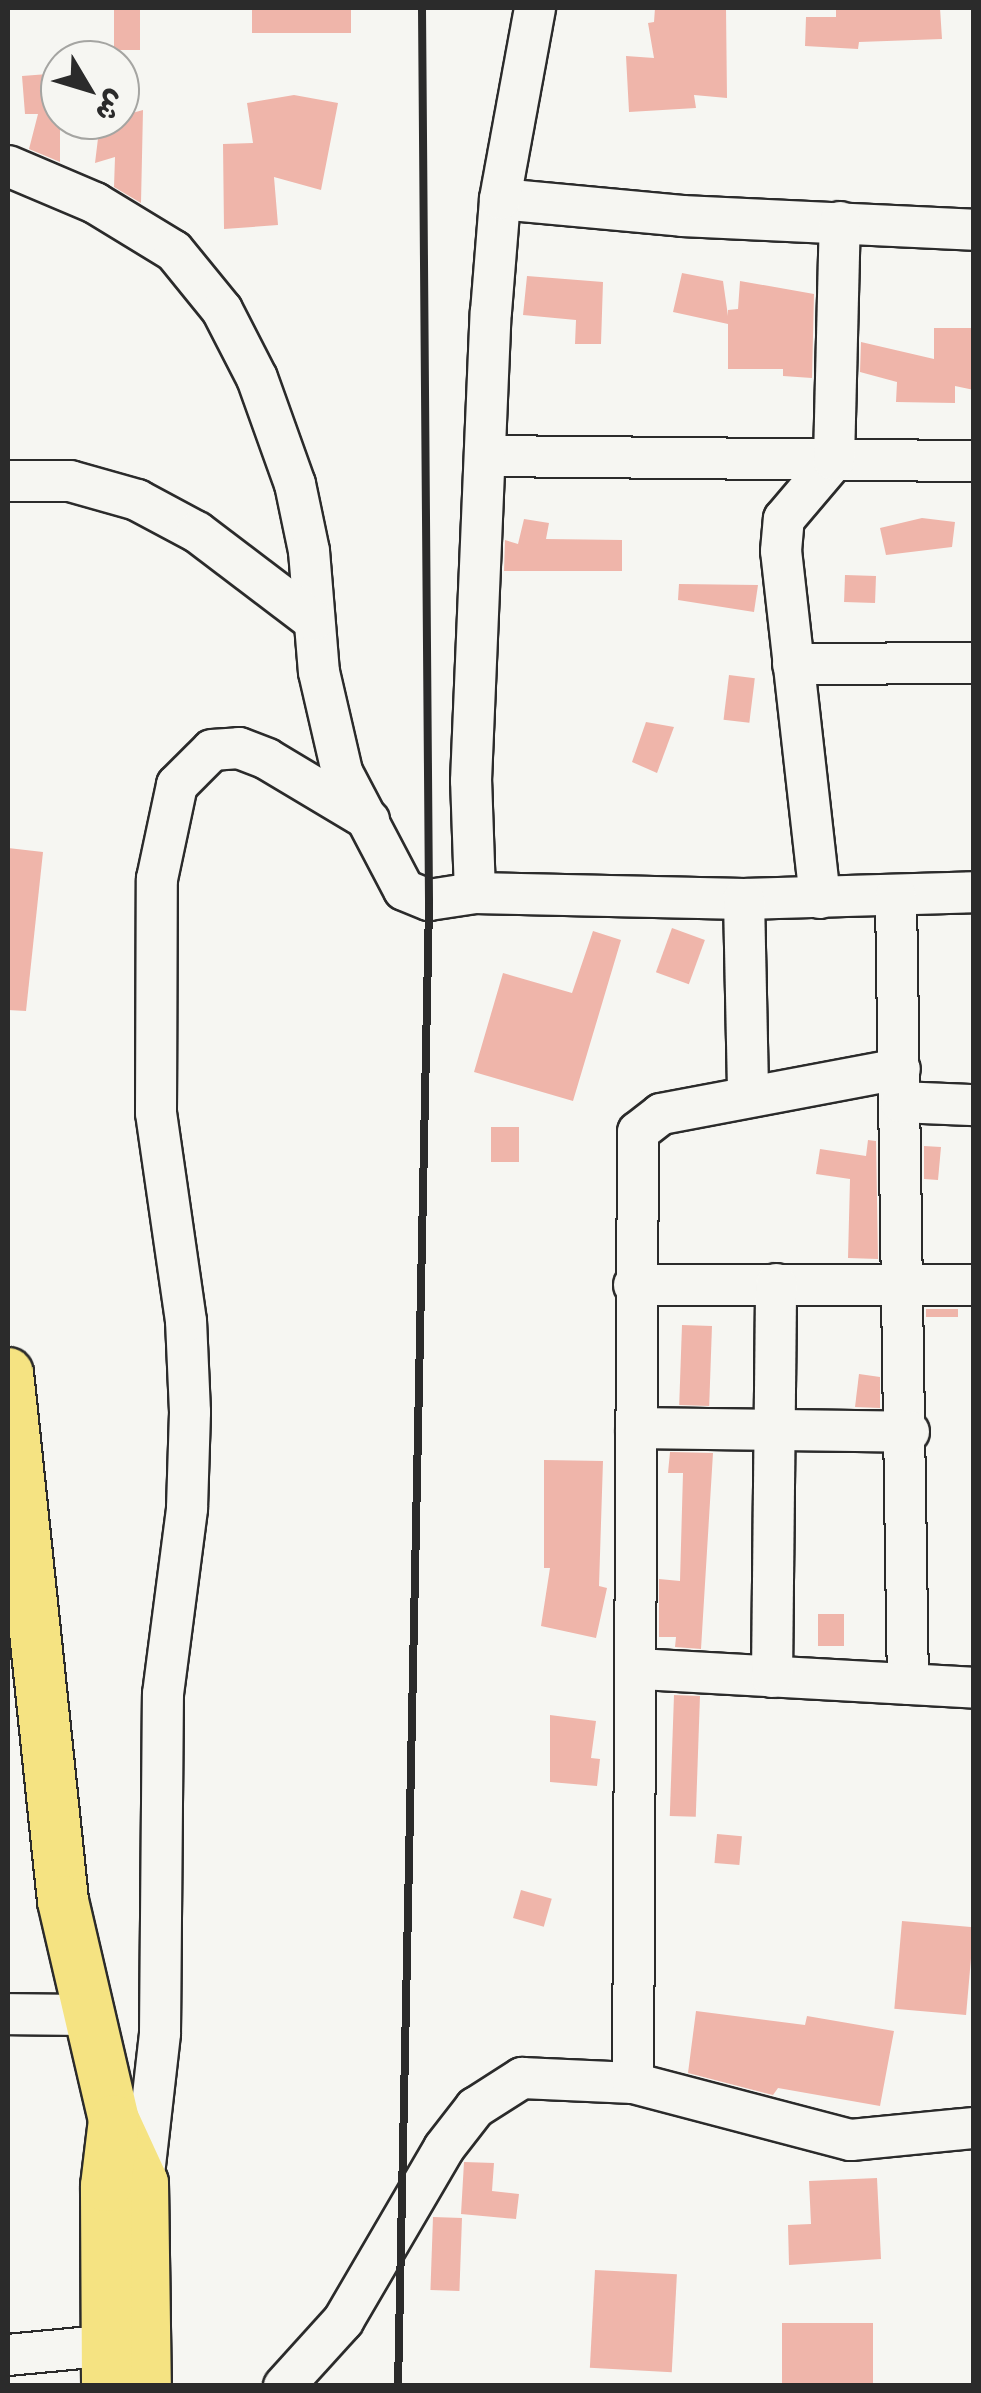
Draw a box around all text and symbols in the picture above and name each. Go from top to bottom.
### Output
north arrow [40,40,140,140]
text: ش [88,84,136,130]

